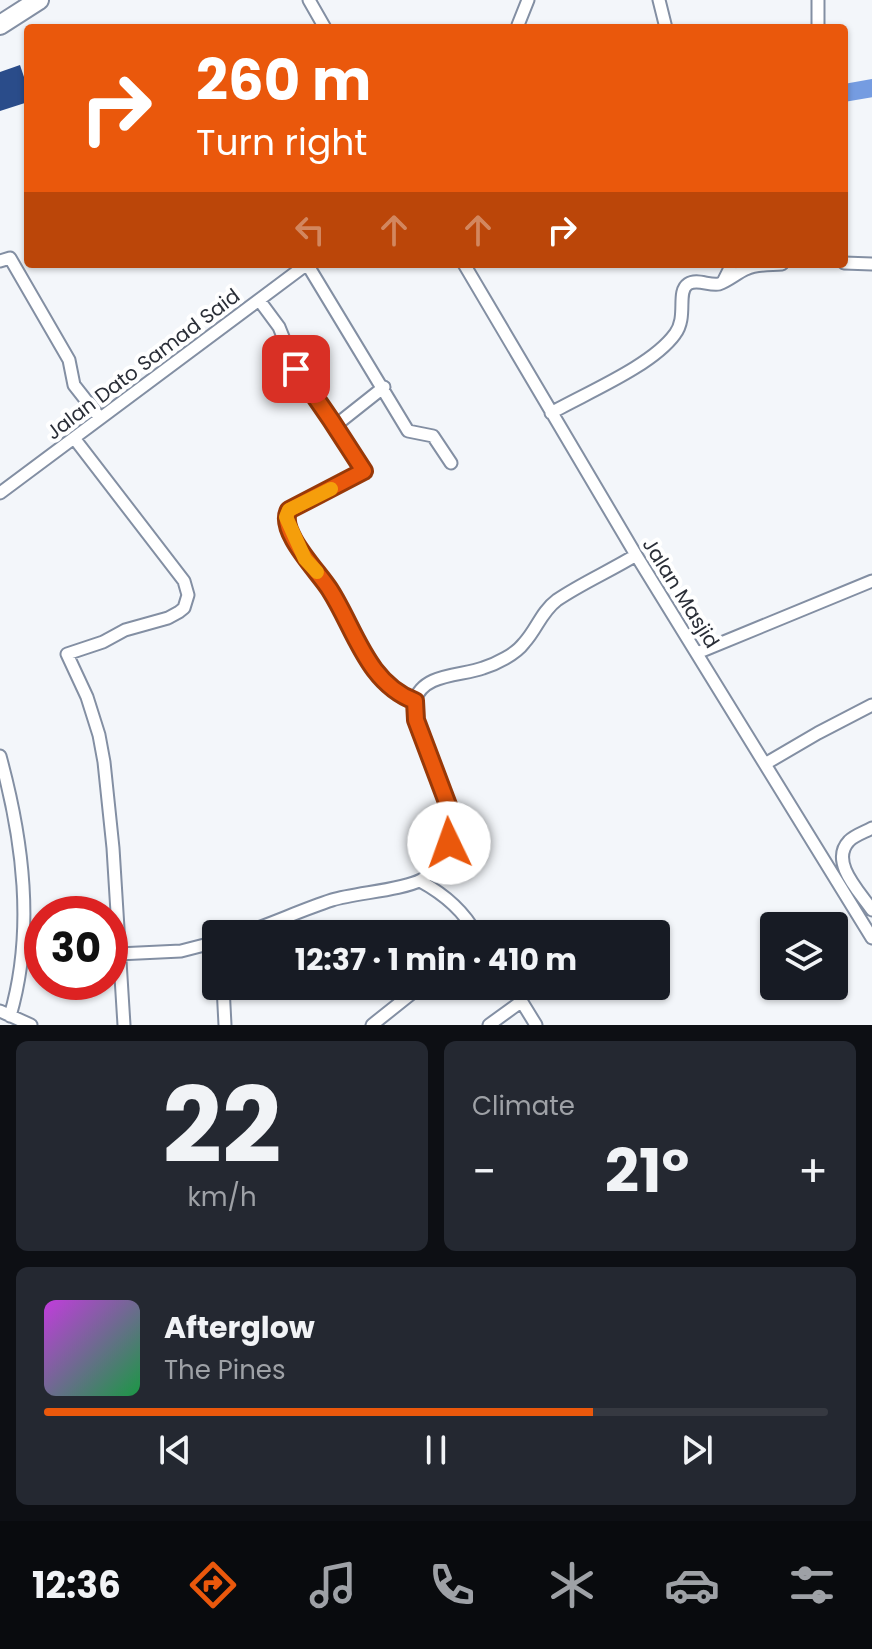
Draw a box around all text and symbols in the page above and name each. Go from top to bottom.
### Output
text: 260 m [196,41,371,120]
icon: right [64,56,168,160]
text: Turn right [196,117,367,168]
icon: left [288,208,332,252]
icon: ahead [372,208,416,252]
icon: ahead [456,208,500,252]
icon: right [540,208,584,252]
street label: Jalan Dato Samad Said [40,282,246,446]
pin [262,335,330,403]
icon: arrive [274,347,318,391]
street label: Jalan Masjid [636,532,726,654]
position arrow [407,801,491,885]
speed limit sign: 30 [24,896,128,1000]
map controls [760,912,848,1000]
button: layers [760,912,848,1000]
text: 12:37 · 1 min · 410 m [295,938,577,981]
text: 22 [163,1053,281,1198]
text: Climate [472,1088,575,1124]
text: 21° [605,1129,689,1213]
text: − [472,1141,496,1202]
text: + [798,1141,828,1202]
text: km/h [187,1179,257,1215]
text: Afterglow [164,1306,315,1349]
text: The Pines [164,1352,286,1388]
icon: previous [153,1428,197,1472]
icon: pause [414,1428,458,1472]
icon: next [675,1428,719,1472]
icon: directions [185,1557,241,1613]
icon: music [305,1557,361,1613]
icon: phone [424,1557,480,1613]
icon: climate [544,1557,600,1613]
icon: car [664,1557,720,1613]
icon: filters [784,1557,840,1613]
text: 12:36 [32,1560,121,1611]

